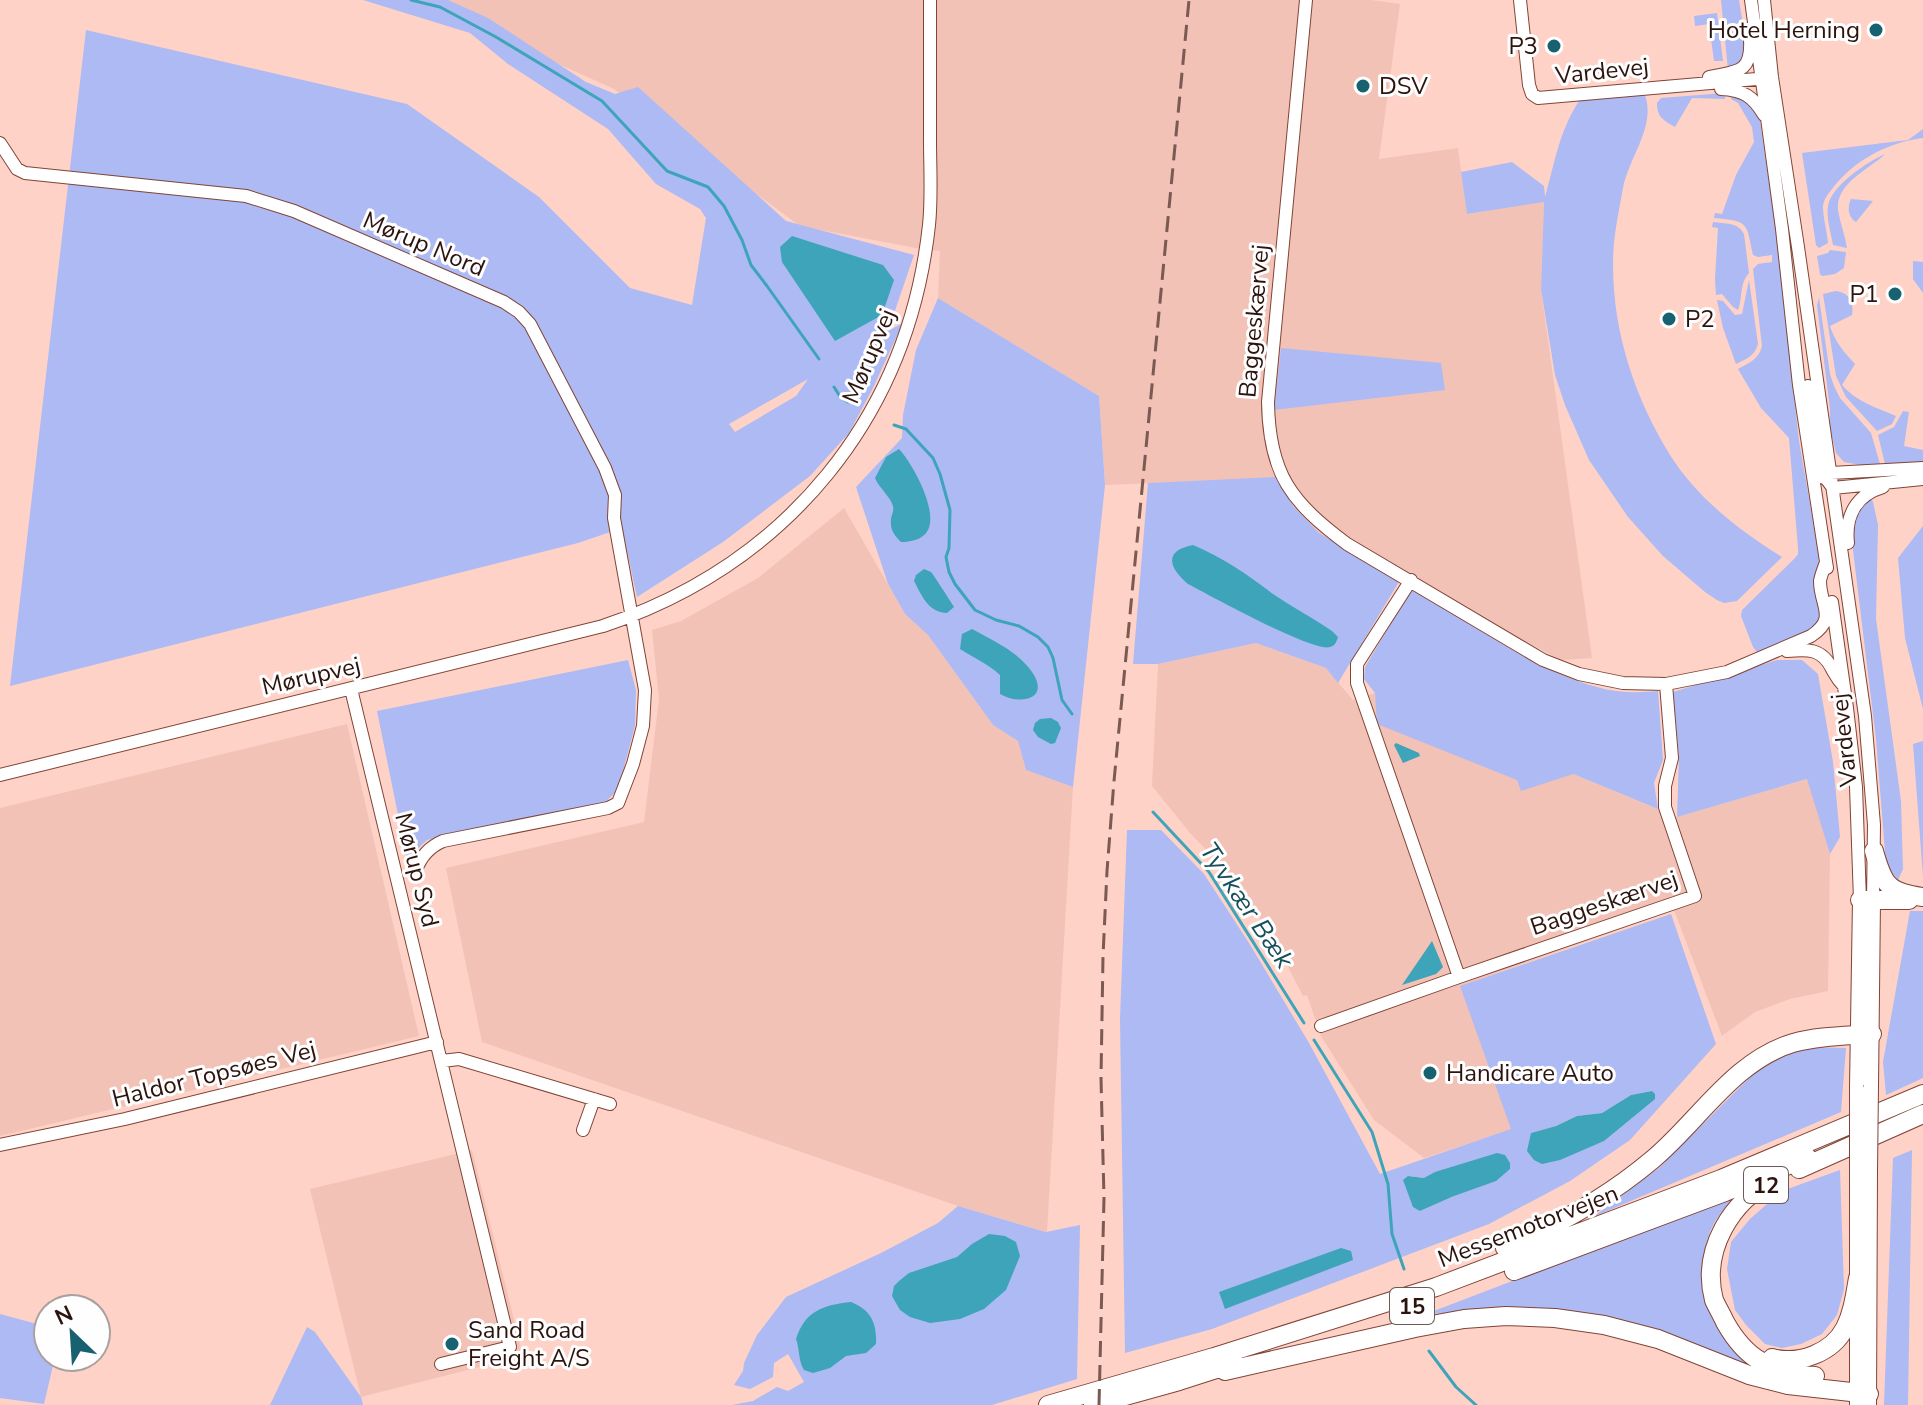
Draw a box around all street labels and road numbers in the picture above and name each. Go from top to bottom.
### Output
street label: Vardevej [1553,50,1650,92]
street label: Mørup Nord [358,204,490,284]
street label: Baggeskærvej [1231,243,1277,399]
street label: Mørupvej [835,304,903,408]
street label: Mørupvej [259,649,363,703]
street label: Vardevej [1823,692,1865,789]
street label: Mørup Syd [387,809,447,931]
street label: Baggeskærvej [1526,863,1682,943]
street label: Haldor Topsøes Vej [109,1033,319,1115]
road number: 12 [1744,1167,1788,1203]
street label: Messemotorvejen [1433,1177,1623,1275]
road number: 15 [1390,1288,1434,1324]

